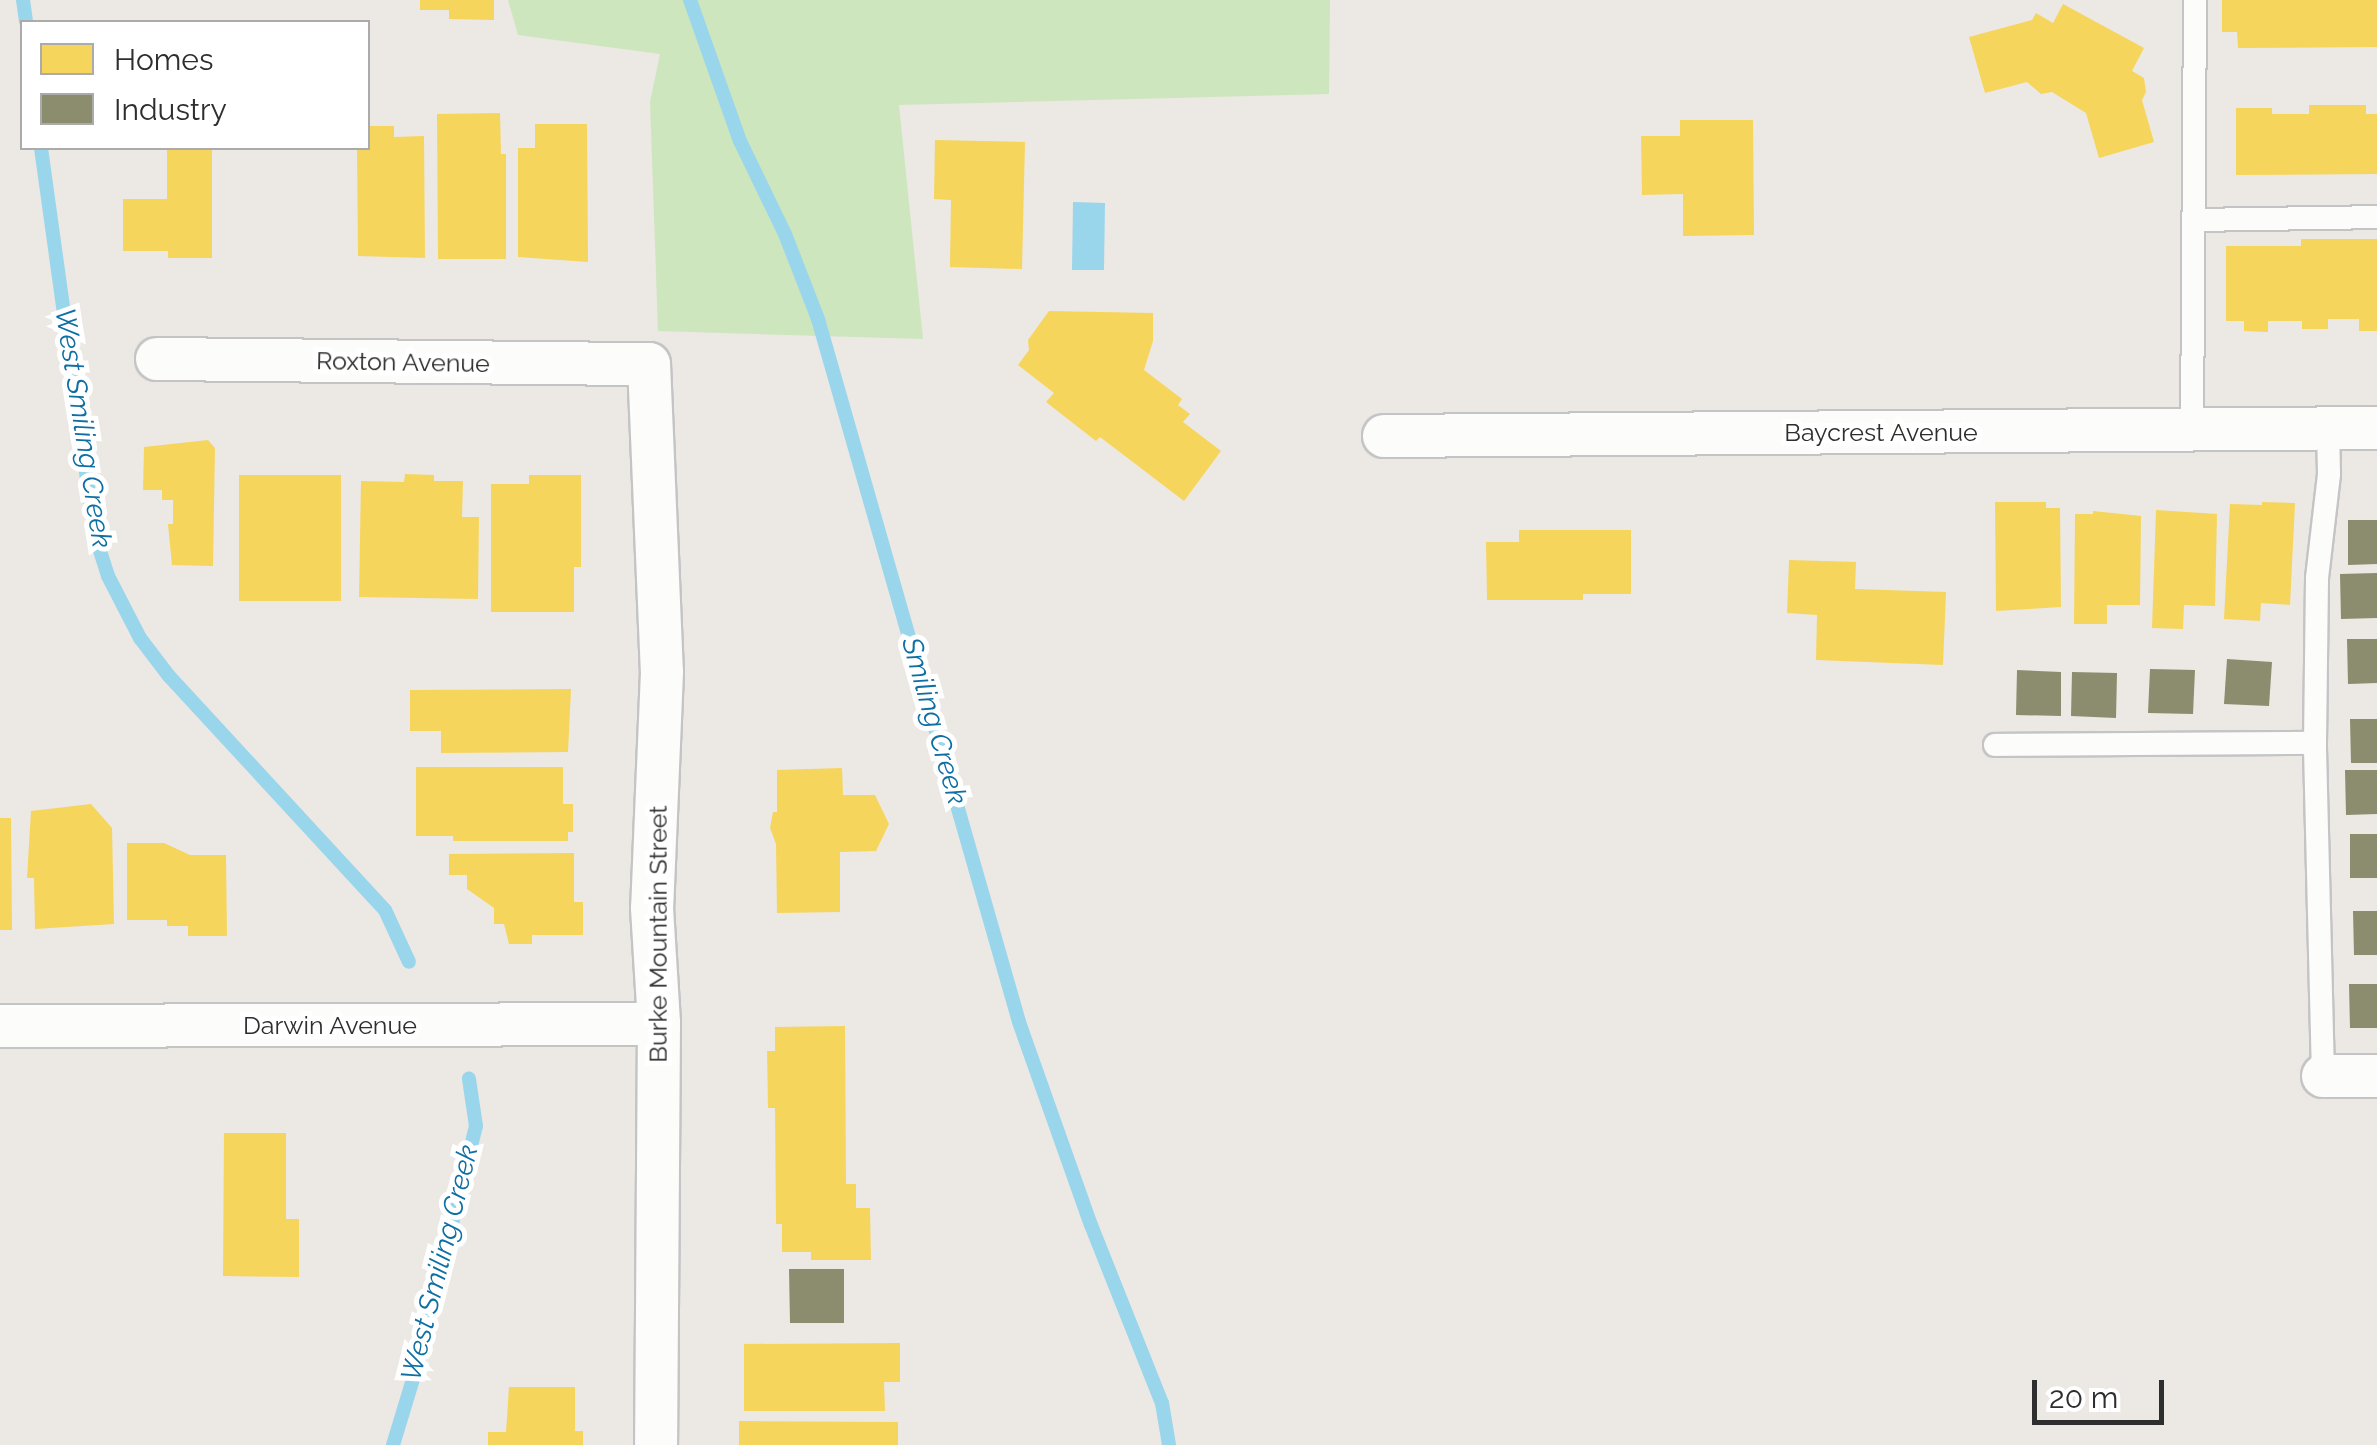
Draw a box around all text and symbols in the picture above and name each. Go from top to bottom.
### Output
legend [20,20,370,150]
text: Homes [114,42,213,77]
text: Industry [114,92,227,127]
water label: West Smiling Creek [47,306,119,550]
street label: Roxton Avenue [315,345,491,379]
street label: Baycrest Avenue [1784,417,1978,447]
water label: Smiling Creek [894,634,974,808]
street label: Burke Mountain Street [643,805,673,1063]
street label: Darwin Avenue [243,1010,417,1040]
water label: West Smiling Creek [394,1141,486,1385]
scale bar [2037,1360,2170,1422]
text: 20 m [2049,1380,2118,1415]

